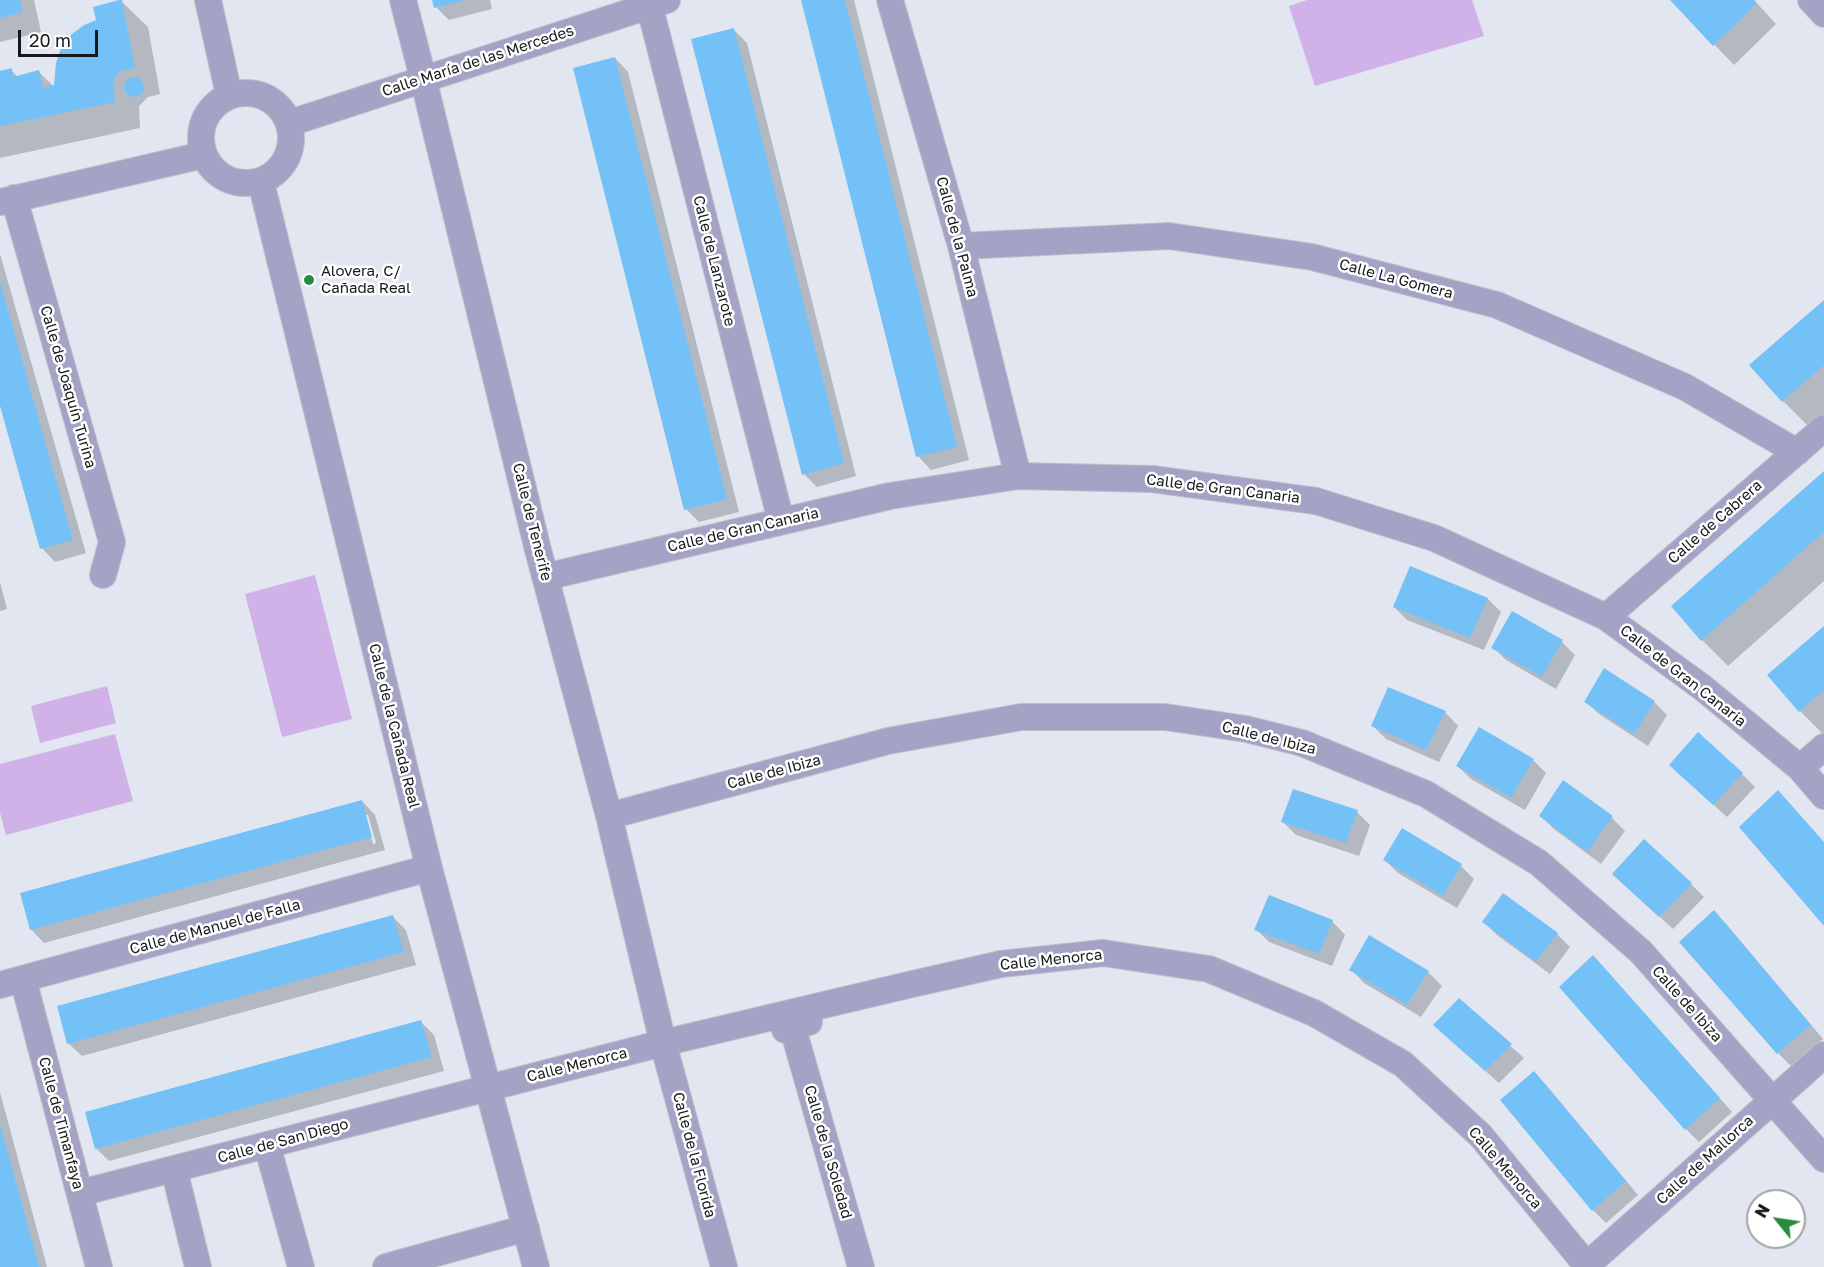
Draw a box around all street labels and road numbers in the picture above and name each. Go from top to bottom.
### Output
street label: Calle María de las Mercedes [380,21,576,101]
street label: Calle de la Palma [932,175,982,299]
street label: Calle de Lanzarote [689,194,739,328]
street label: Calle La Gomera [1337,255,1455,303]
street label: Calle de Joaquín Turina [36,304,100,470]
street label: Calle de Tenerife [509,461,555,583]
street label: Calle de Gran Canaria [1145,471,1301,507]
street label: Calle de Cabrera [1664,476,1766,568]
street label: Calle de Gran Canaria [666,504,820,556]
street label: Calle de Gran Canaria [1617,621,1749,731]
street label: Calle de la Cañada Real [365,642,423,810]
street label: Calle de Ibiza [1220,718,1318,758]
street label: Calle de Ibiza [725,751,823,793]
street label: Calle de Manuel de Falla [128,896,302,958]
street label: Calle Menorca [999,946,1103,974]
street label: Calle de Ibiza [1648,962,1726,1046]
street label: Calle Menorca [525,1044,629,1086]
street label: Calle de Timanfaya [35,1055,87,1191]
street label: Calle de la Soledad [800,1083,856,1221]
street label: Calle de la Florida [669,1090,719,1220]
street label: Calle de Mallorca [1653,1112,1757,1208]
street label: Calle de San Diego [216,1115,350,1167]
street label: Calle Menorca [1465,1123,1545,1213]

